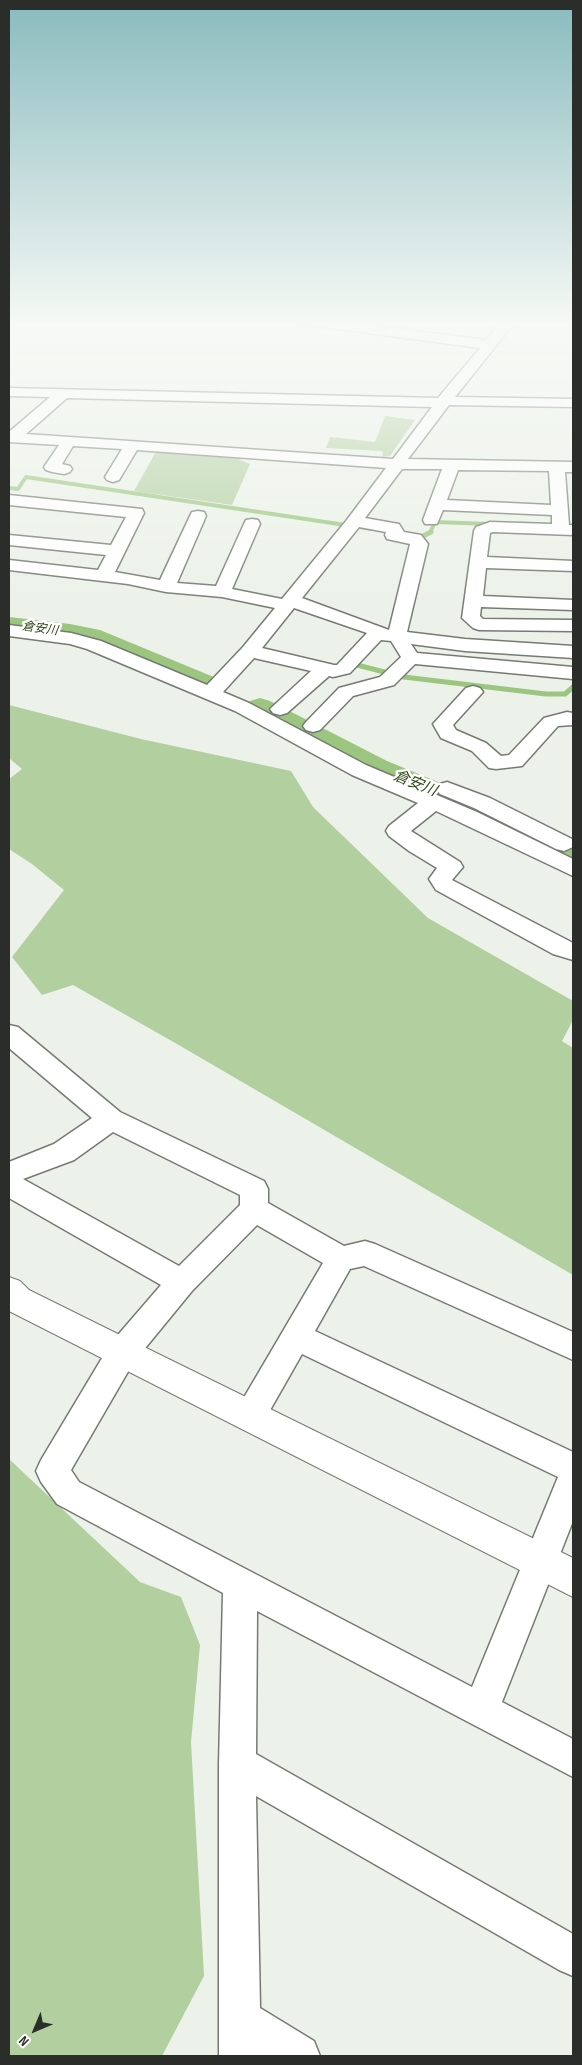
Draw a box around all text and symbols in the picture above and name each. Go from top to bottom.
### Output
water label: 倉安川 [21,619,59,639]
water label: 倉安川 [391,767,439,801]
north arrow [10,2005,60,2055]
text: N [15,2032,33,2050]

